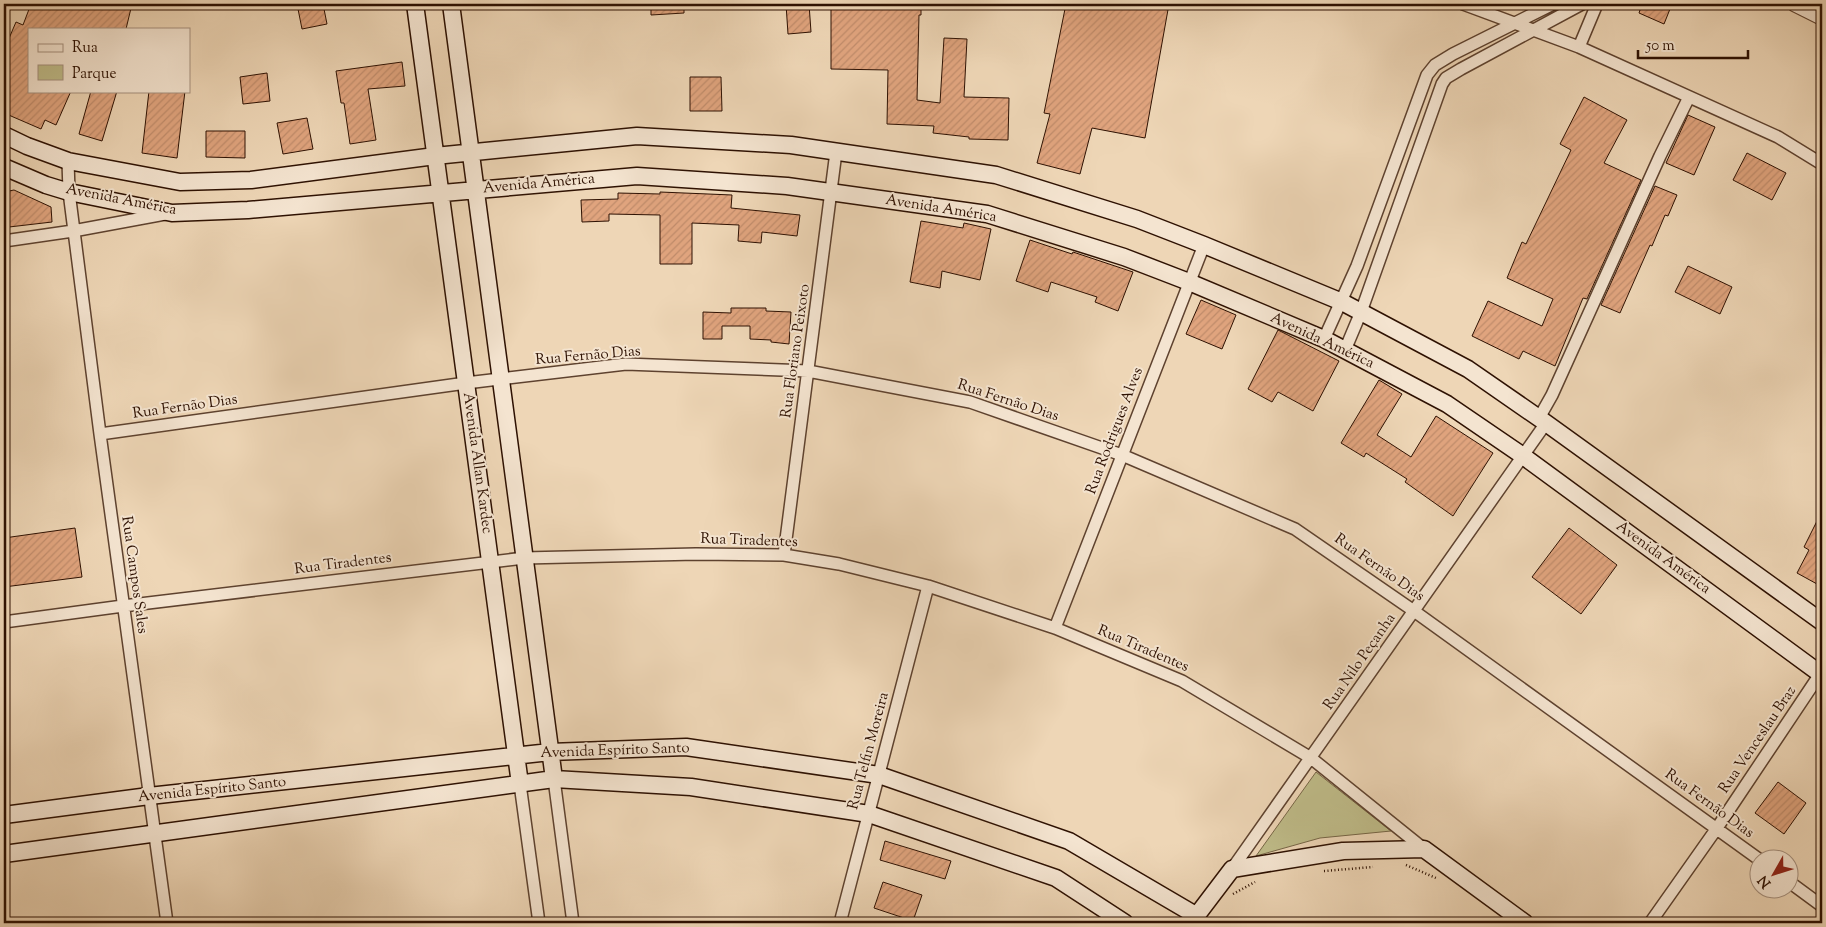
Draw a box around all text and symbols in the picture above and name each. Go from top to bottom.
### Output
legend [28,28,190,92]
scale bar [1638,28,1748,60]
text: 50 m [1645,36,1675,57]
text: Rua [72,38,98,59]
text: Parque [72,64,116,85]
street label: Avenida América [482,169,596,199]
street label: Avenida América [64,179,178,221]
street label: Avenida América [884,190,998,228]
street label: Rua Floriano Peixoto [776,283,816,419]
street label: Avenida América [1267,308,1377,374]
street label: Rua Fernão Dias [534,341,642,371]
street label: Rua Rodrigues Alves [1081,364,1149,497]
street label: Rua Fernão Dias [954,375,1062,427]
street label: Rua Fernão Dias [131,389,239,425]
street label: Avenida Allan Kardec [457,391,497,535]
street label: Rua Campos Sales [115,515,153,635]
street label: Avenida América [1611,516,1715,600]
street label: Rua Tiradentes [700,529,798,553]
street label: Rua Fernão Dias [1330,529,1428,607]
street label: Rua Tiradentes [293,548,393,580]
street label: Rua Nilo Peçanha [1319,609,1401,715]
street label: Rua Tiradentes [1094,620,1192,678]
street label: Rua Venceslau Braz [1714,682,1802,798]
street label: Rua Telfin Moreira [843,690,895,812]
street label: Avenida Espírito Santo [540,738,690,764]
street label: Rua Fernão Dias [1660,764,1758,844]
street label: Avenida Espírito Santo [137,772,287,808]
north arrow [1748,850,1798,900]
text: N [1754,870,1777,892]

